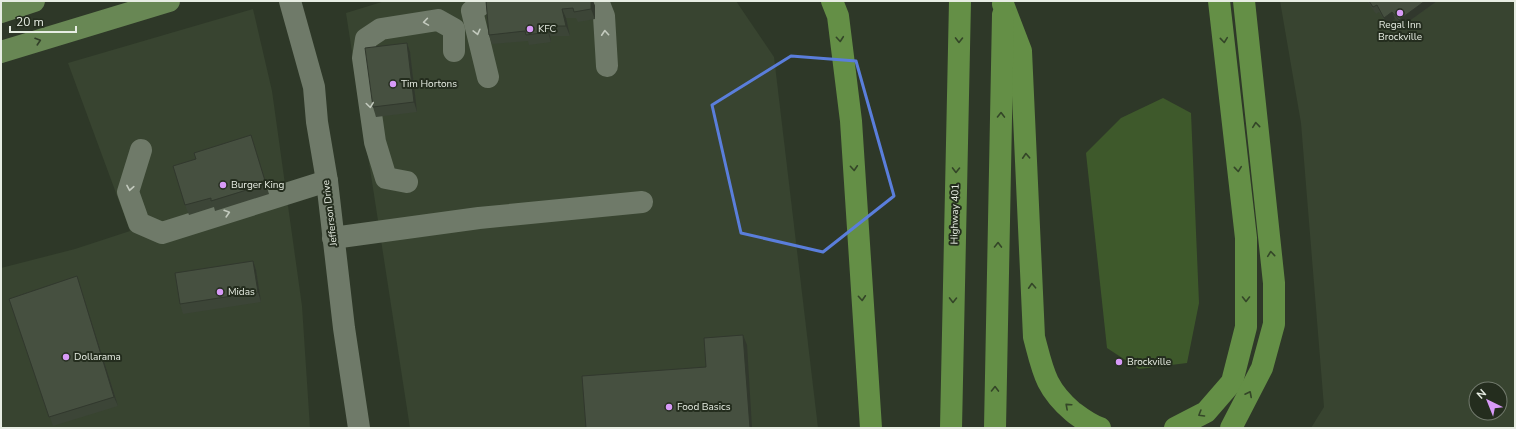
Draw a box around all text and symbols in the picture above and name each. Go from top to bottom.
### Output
scale bar [10,8,76,34]
marker: Regal Inn Brockville [1395,8,1405,18]
text: 20 m [16,14,44,30]
one-way arrow [423,17,429,26]
place label: Regal Inn Brockville [1378,18,1422,44]
place label: KFC [538,22,557,36]
marker: KFC [525,24,535,34]
one-way arrow [473,29,481,36]
one-way arrow [600,30,609,36]
one-way arrow [836,36,845,42]
one-way arrow [35,37,42,46]
one-way arrow [955,37,963,43]
one-way arrow [1219,37,1228,43]
place label: Tim Hortons [401,77,457,91]
marker: Tim Hortons [388,79,398,89]
one-way arrow [365,102,374,108]
one-way arrow [997,112,1005,118]
one-way arrow [1252,122,1261,128]
one-way arrow [1022,153,1030,159]
one-way arrow [849,165,858,171]
one-way arrow [1233,166,1242,172]
one-way arrow [952,167,960,173]
place label: Burger King [231,178,284,192]
street label: Jefferson Drive [319,179,341,248]
marker: Burger King [218,180,228,190]
one-way arrow [127,184,135,191]
street label: Highway 401 [947,184,963,244]
one-way arrow [223,209,230,217]
one-way arrow [994,242,1002,248]
one-way arrow [1266,251,1275,257]
one-way arrow [1028,283,1036,289]
place label: Midas [228,285,255,299]
marker: Midas [215,287,225,297]
one-way arrow [858,295,867,301]
one-way arrow [1242,296,1250,302]
one-way arrow [949,297,957,303]
place label: Dollarama [74,350,121,364]
marker: Dollarama [61,352,71,362]
place label: Brockville [1127,355,1171,369]
marker: Brockville [1114,357,1124,367]
north arrow [1468,381,1508,421]
one-way arrow [991,386,1000,392]
text: N [1473,386,1490,402]
one-way arrow [1244,390,1252,398]
place label: Food Basics [677,400,731,414]
marker: Food Basics [664,402,674,412]
one-way arrow [1065,404,1072,411]
one-way arrow [1199,409,1206,416]

